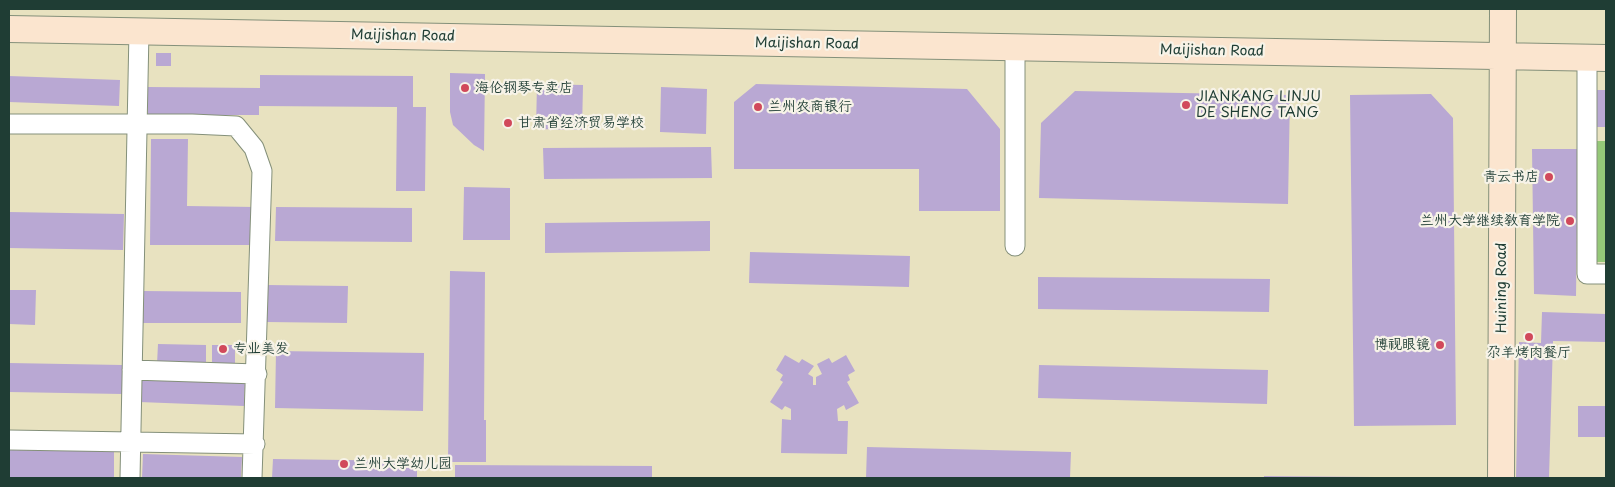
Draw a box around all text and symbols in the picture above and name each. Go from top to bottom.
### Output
street label: Maijishan Road [351,27,455,45]
street label: Maijishan Road [755,35,859,53]
street label: Maijishan Road [1160,42,1264,60]
place label: 海伦钢琴专卖店 [475,80,573,96]
marker: 海伦钢琴专卖店 [459,82,471,94]
place label: JIANKANG LINJU DE SHENG TANG [1196,89,1321,121]
place label: 兰州农商银行 [768,99,852,115]
marker: JIANKANG LINJU DE SHENG TANG [1180,99,1192,111]
marker: 兰州农商银行 [752,101,764,113]
place label: 甘肃省经济贸易学校 [518,115,644,131]
marker: 甘肃省经济贸易学校 [502,117,514,129]
place label: 青云书店 [1483,169,1539,185]
marker: 青云书店 [1543,171,1555,183]
place label: 兰州大学继续教育学院 [1420,213,1560,229]
marker: 兰州大学继续教育学院 [1564,215,1576,227]
street label: Huining Road [1494,243,1510,333]
marker: 尕羊烤肉餐厅 [1523,331,1535,343]
place label: 博视眼镜 [1374,337,1430,353]
marker: 博视眼镜 [1434,339,1446,351]
place label: 专业美发 [233,341,289,357]
marker: 专业美发 [217,343,229,355]
place label: 尕羊烤肉餐厅 [1487,345,1571,361]
place label: 兰州大学幼儿园 [354,456,452,472]
marker: 兰州大学幼儿园 [338,458,350,470]

